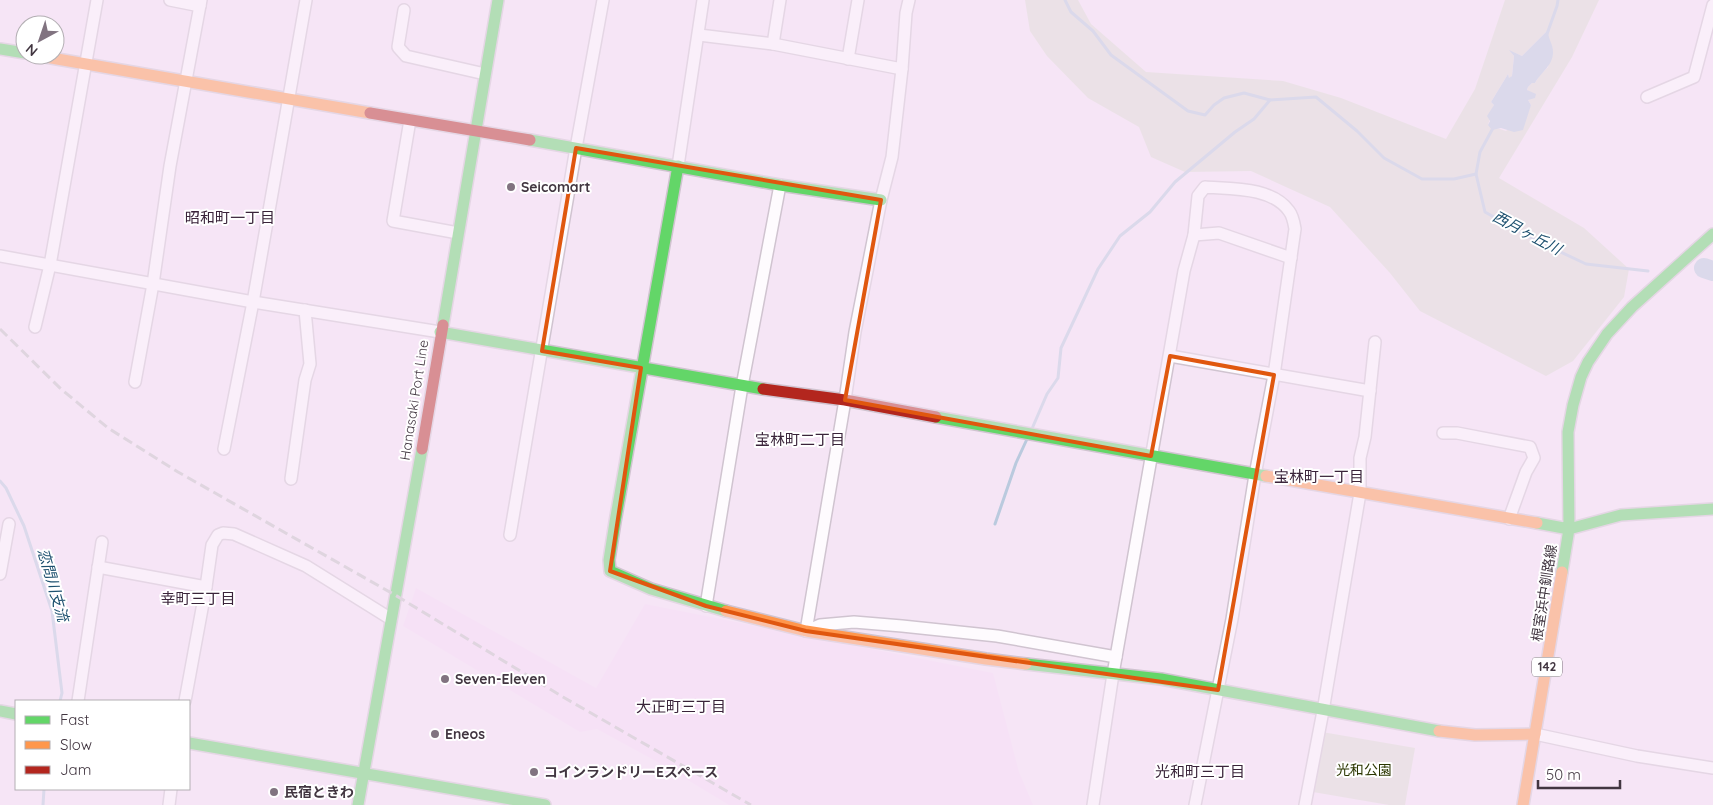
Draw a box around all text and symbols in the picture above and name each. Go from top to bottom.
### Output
north arrow [15,15,65,65]
text: N [22,40,41,60]
place label: Seicomart [521,178,591,196]
marker: Seicomart [505,181,517,193]
water label: 西月ヶ丘川 [1490,207,1567,259]
district label: 昭和町一丁目 [185,208,275,227]
street label: Hanasaki Port Line [396,338,432,462]
district label: 宝林町二丁目 [755,430,845,449]
district label: 宝林町一丁目 [1274,467,1364,486]
street label: 根室浜中釧路線 [1527,543,1561,643]
water label: 恋問川支流 [34,546,73,625]
district label: 幸町三丁目 [160,589,236,608]
road number: 142 [1532,658,1562,676]
place label: Seven-Eleven [455,670,546,688]
marker: Seven-Eleven [439,673,451,685]
district label: 大正町三丁目 [636,697,726,716]
legend [15,700,190,790]
text: Fast [60,710,89,729]
place label: Eneos [445,725,485,743]
marker: Eneos [429,728,441,740]
text: Slow [60,735,92,754]
scale bar [1538,758,1620,790]
text: Jam [60,760,91,779]
park label: 光和公園 [1336,761,1392,779]
district label: 光和町三丁目 [1155,762,1245,781]
place label: コインランドリーEスペース [544,763,718,781]
text: 50 m [1546,765,1581,784]
marker: コインランドリーEスペース [528,766,540,778]
place label: 民宿ときわ [284,783,354,801]
marker: 民宿ときわ [268,786,280,798]

